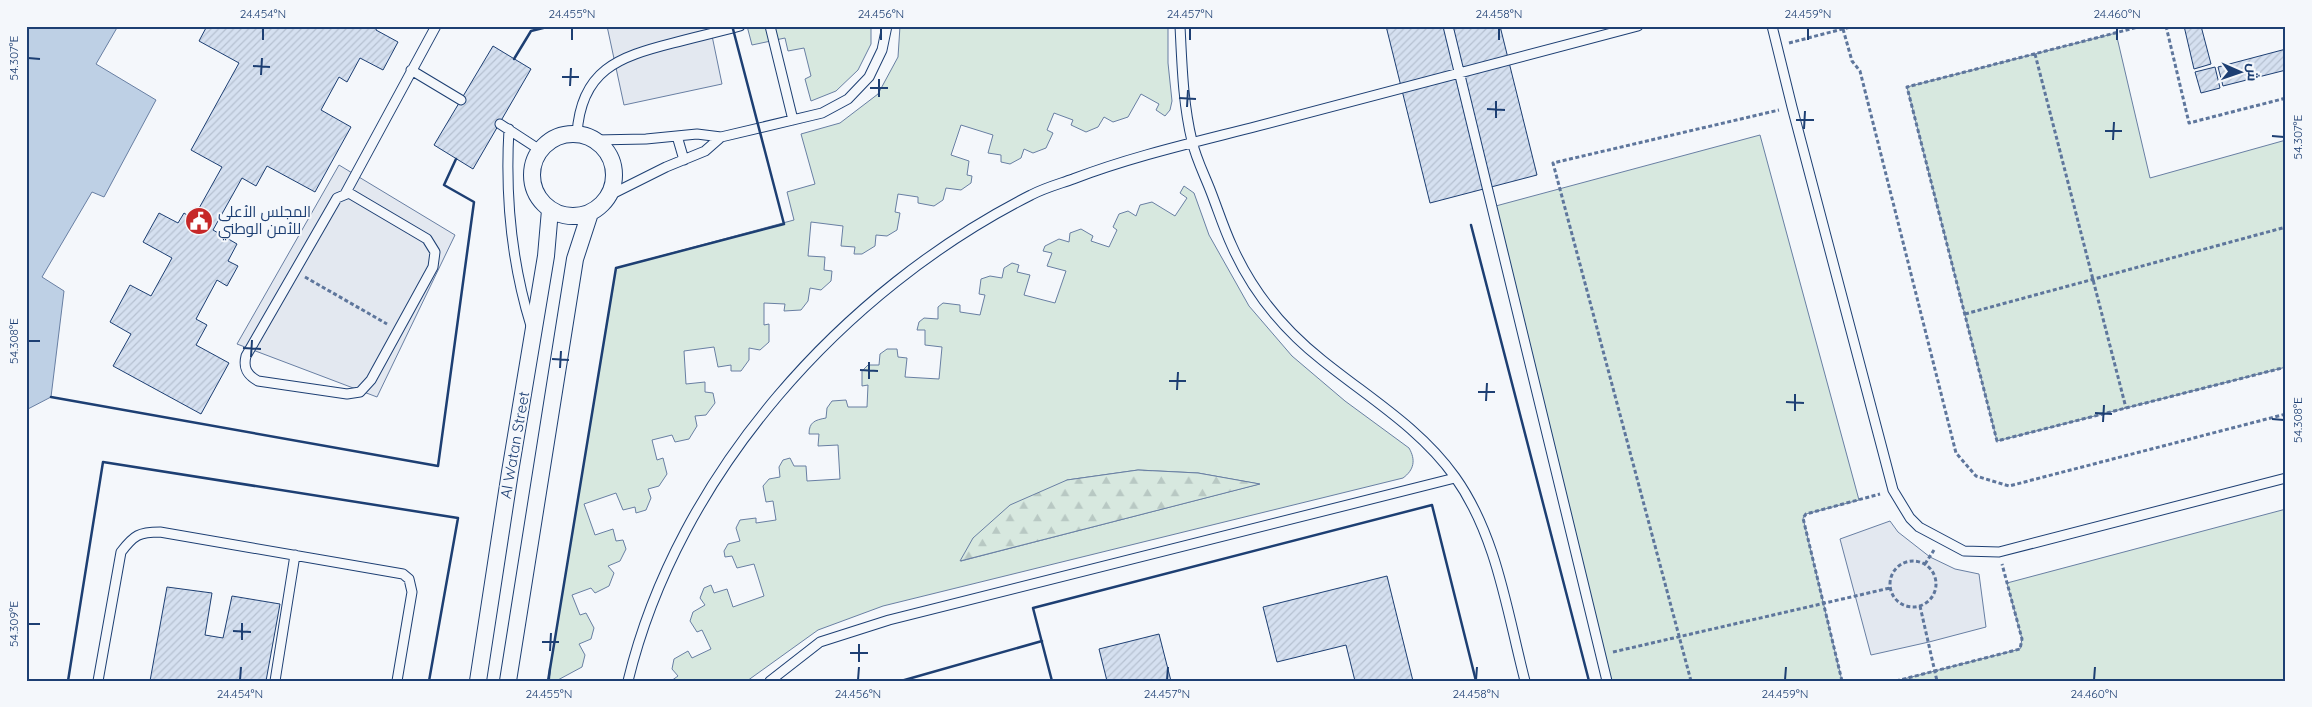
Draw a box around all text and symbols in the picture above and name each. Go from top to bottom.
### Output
text: 24.454°N [240,6,286,21]
text: 24.455°N [549,6,595,21]
text: 24.456°N [858,6,904,21]
text: 24.457°N [1167,6,1213,21]
text: 24.458°N [1476,6,1522,21]
text: 24.459°N [1785,6,1831,21]
text: 24.460°N [2093,6,2141,21]
text: 54.307°E [6,35,21,80]
north arrow [2214,48,2264,98]
text: ش [2244,63,2262,82]
text: 54.307°E [2290,114,2305,159]
place label: المجلس الأعلى للأمن الوطني [218,202,311,241]
public building icon: المجلس الأعلى للأمن الوطني [184,206,214,236]
text: 54.308°E [6,318,21,364]
street label: Al Watan Street [496,390,533,500]
text: 54.308°E [2290,397,2305,443]
text: 54.309°E [6,601,21,647]
text: 24.454°N [217,686,263,701]
text: 24.455°N [526,686,572,701]
text: 24.456°N [835,686,881,701]
text: 24.457°N [1144,686,1190,701]
text: 24.458°N [1453,686,1499,701]
text: 24.459°N [1762,686,1808,701]
text: 24.460°N [2070,686,2118,701]

